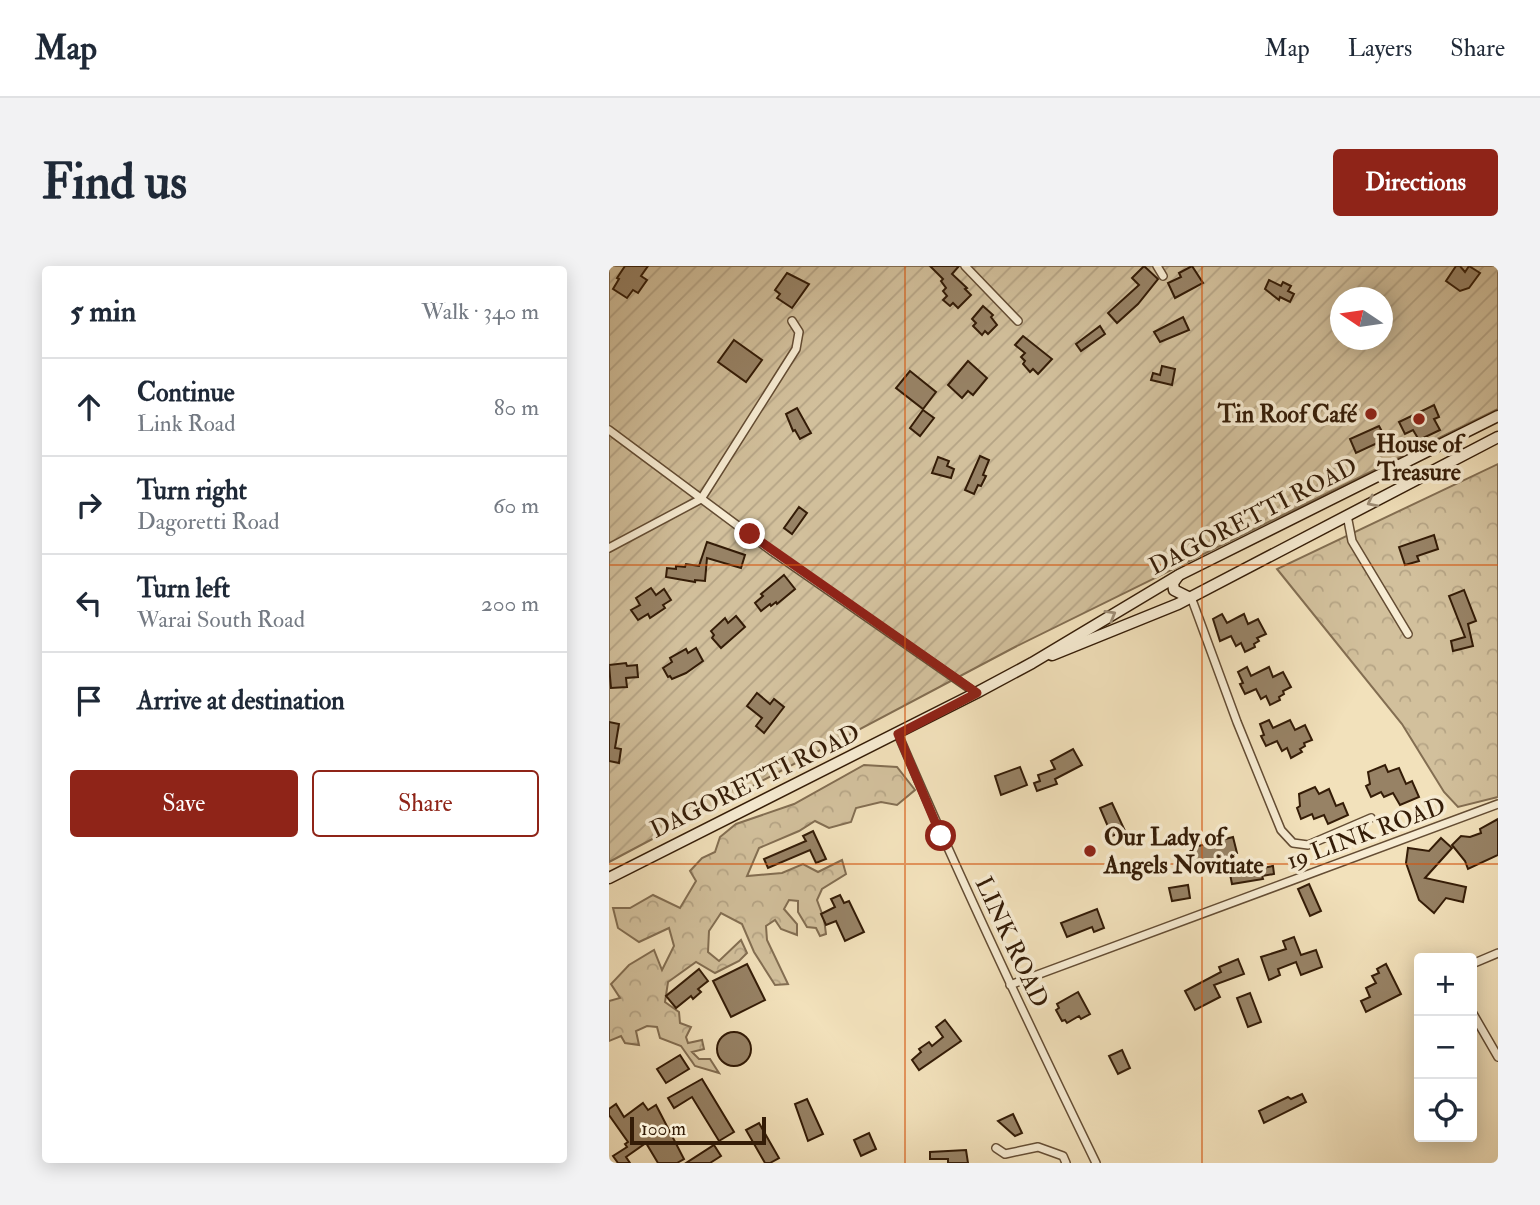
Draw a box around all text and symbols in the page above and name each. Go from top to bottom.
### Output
text: Map [35,28,97,69]
text: Map [1265,33,1310,64]
text: Layers [1348,33,1412,64]
text: Share [1450,33,1505,64]
button: Directions [1333,149,1498,216]
text: Find us [42,152,187,213]
north arrow [1330,287,1393,350]
text: 5 min [70,293,136,330]
text: Walk · 340 m [421,297,539,326]
text: Continue [137,377,235,409]
icon: ahead [70,388,108,426]
text: 80 m [494,393,539,422]
place label: Tin Roof Café [1217,399,1358,430]
marker: Tin Roof Café [1363,406,1379,422]
text: Link Road [137,409,236,438]
marker: House of Treasure [1411,411,1427,427]
place label: House of Treasure [1376,429,1466,488]
street label: DAGORETTI ROAD [1144,451,1363,582]
text: Turn right [137,475,247,507]
icon: right [70,486,108,524]
text: 60 m [493,491,539,520]
one-way arrow [1367,493,1379,507]
text: Dagoretti Road [137,507,280,536]
route end [734,518,765,549]
text: Turn left [137,573,230,605]
icon: left [70,584,108,622]
text: 200 m [481,589,539,618]
text: Warai South Road [137,605,305,634]
one-way arrow [1103,610,1116,623]
icon: arrive [70,682,108,720]
text: Arrive at destination [137,685,345,717]
street label: DAGORETTI ROAD [645,717,865,846]
button: Save [70,770,298,837]
button: Share [312,770,539,837]
street label: 19 LINK ROAD [1282,790,1450,877]
route start [925,820,956,851]
place label: Our Lady of Angels Novitiate [1103,822,1264,881]
marker: Our Lady of Angels Novitiate [1082,843,1098,859]
street label: LINK ROAD [968,872,1055,1013]
map controls [1414,953,1477,1142]
button: + [1414,953,1477,1016]
button: − [1414,1016,1477,1079]
button: locate [1414,1079,1477,1142]
scale bar [630,1114,767,1146]
text: 100 m [641,1117,686,1141]

